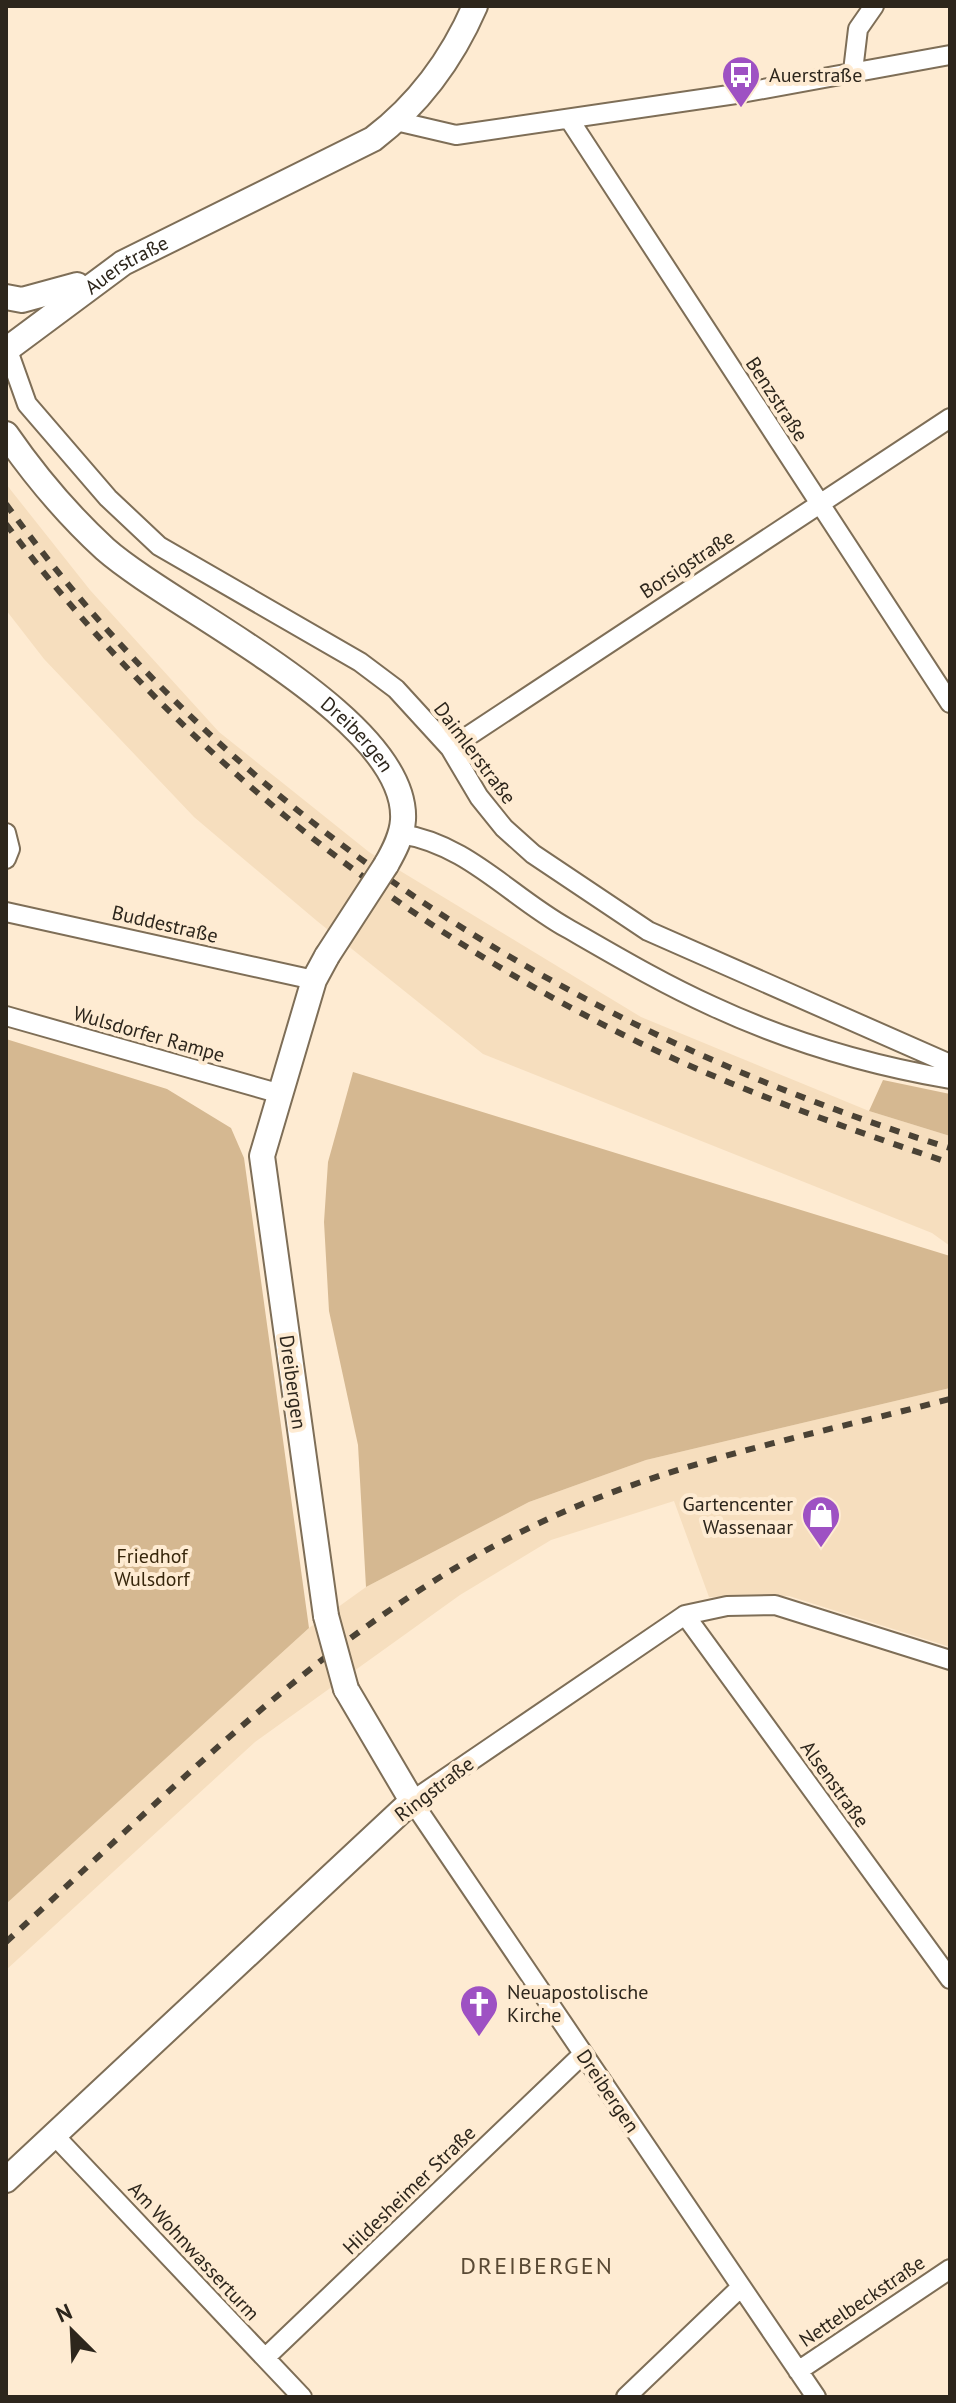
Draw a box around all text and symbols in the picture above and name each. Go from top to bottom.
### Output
bus stop icon: Auerstraße [720,54,762,109]
place label: Auerstraße [769,62,862,88]
street label: Auerstraße [80,230,173,300]
street label: Benzstraße [740,352,814,446]
street label: Borsigstraße [635,524,739,604]
street label: Dreibergen [315,691,399,777]
street label: Daimlerstraße [428,697,522,809]
street label: Buddestraße [109,899,221,949]
street label: Wulsdorfer Rampe [70,1000,228,1068]
street label: Dreibergen [274,1333,312,1431]
place label: Gartencenter Wassenaar [683,1491,793,1540]
shop icon: Gartencenter Wassenaar [800,1494,842,1549]
park label: Friedhof Wulsdorf [114,1543,191,1592]
street label: Alsenstraße [795,1736,875,1832]
street label: Ringstraße [389,1751,479,1827]
place label: Neuapostolische Kirche [507,1979,648,2028]
church icon: Neuapostolische Kirche [458,1983,500,2038]
street label: Dreibergen [571,2044,645,2138]
street label: Hildesheimer Straße [337,2120,481,2260]
street label: Am Wohnwasserturm [123,2176,265,2326]
street label: Nettelbeckstraße [794,2249,930,2353]
district label: DREIBERGEN [460,2250,614,2281]
north arrow [32,2291,112,2371]
text: N [52,2297,76,2328]

